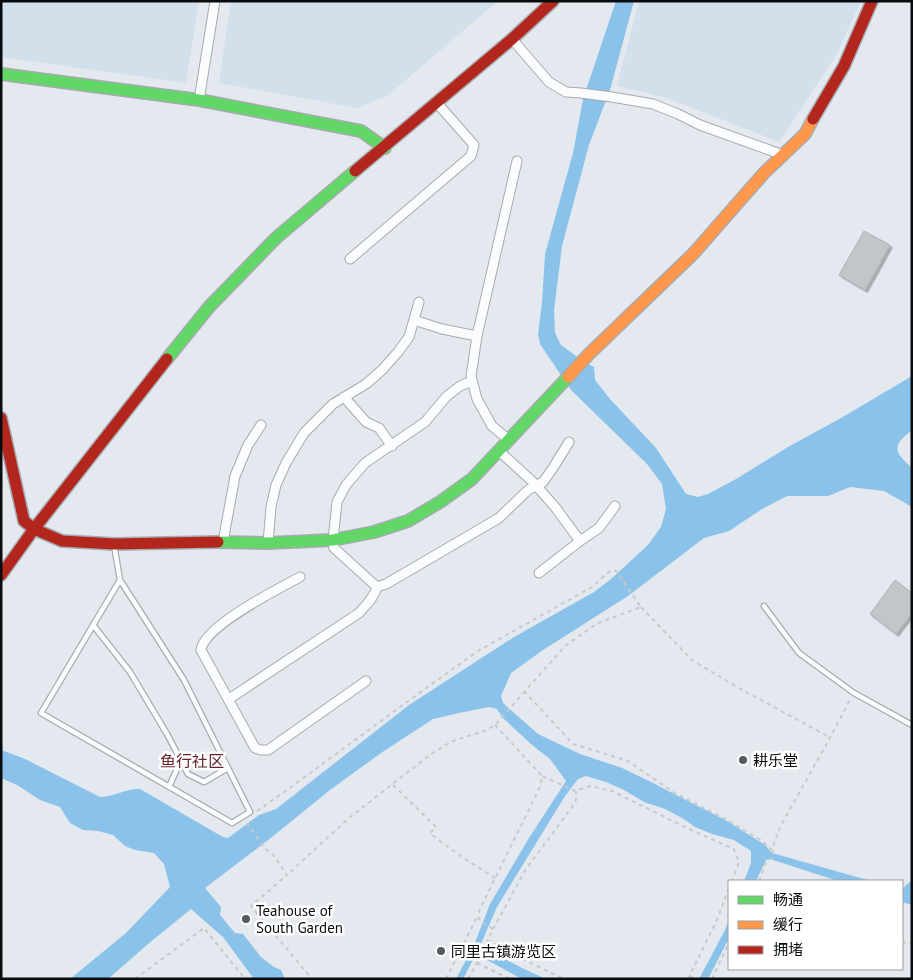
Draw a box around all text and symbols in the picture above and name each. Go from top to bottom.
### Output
district label: 鱼行社区 [160,751,224,771]
place label: 耕乐堂 [753,751,798,770]
marker: 耕乐堂 [737,754,749,766]
legend [728,880,903,970]
text: 畅通 [773,890,803,909]
place label: Teahouse of South Garden [256,901,343,937]
marker: Teahouse of South Garden [240,913,252,925]
text: 缓行 [773,915,803,934]
text: 拥堵 [773,940,803,959]
place label: 同里古镇游览区 [451,942,556,961]
marker: 同里古镇游览区 [435,945,447,957]

